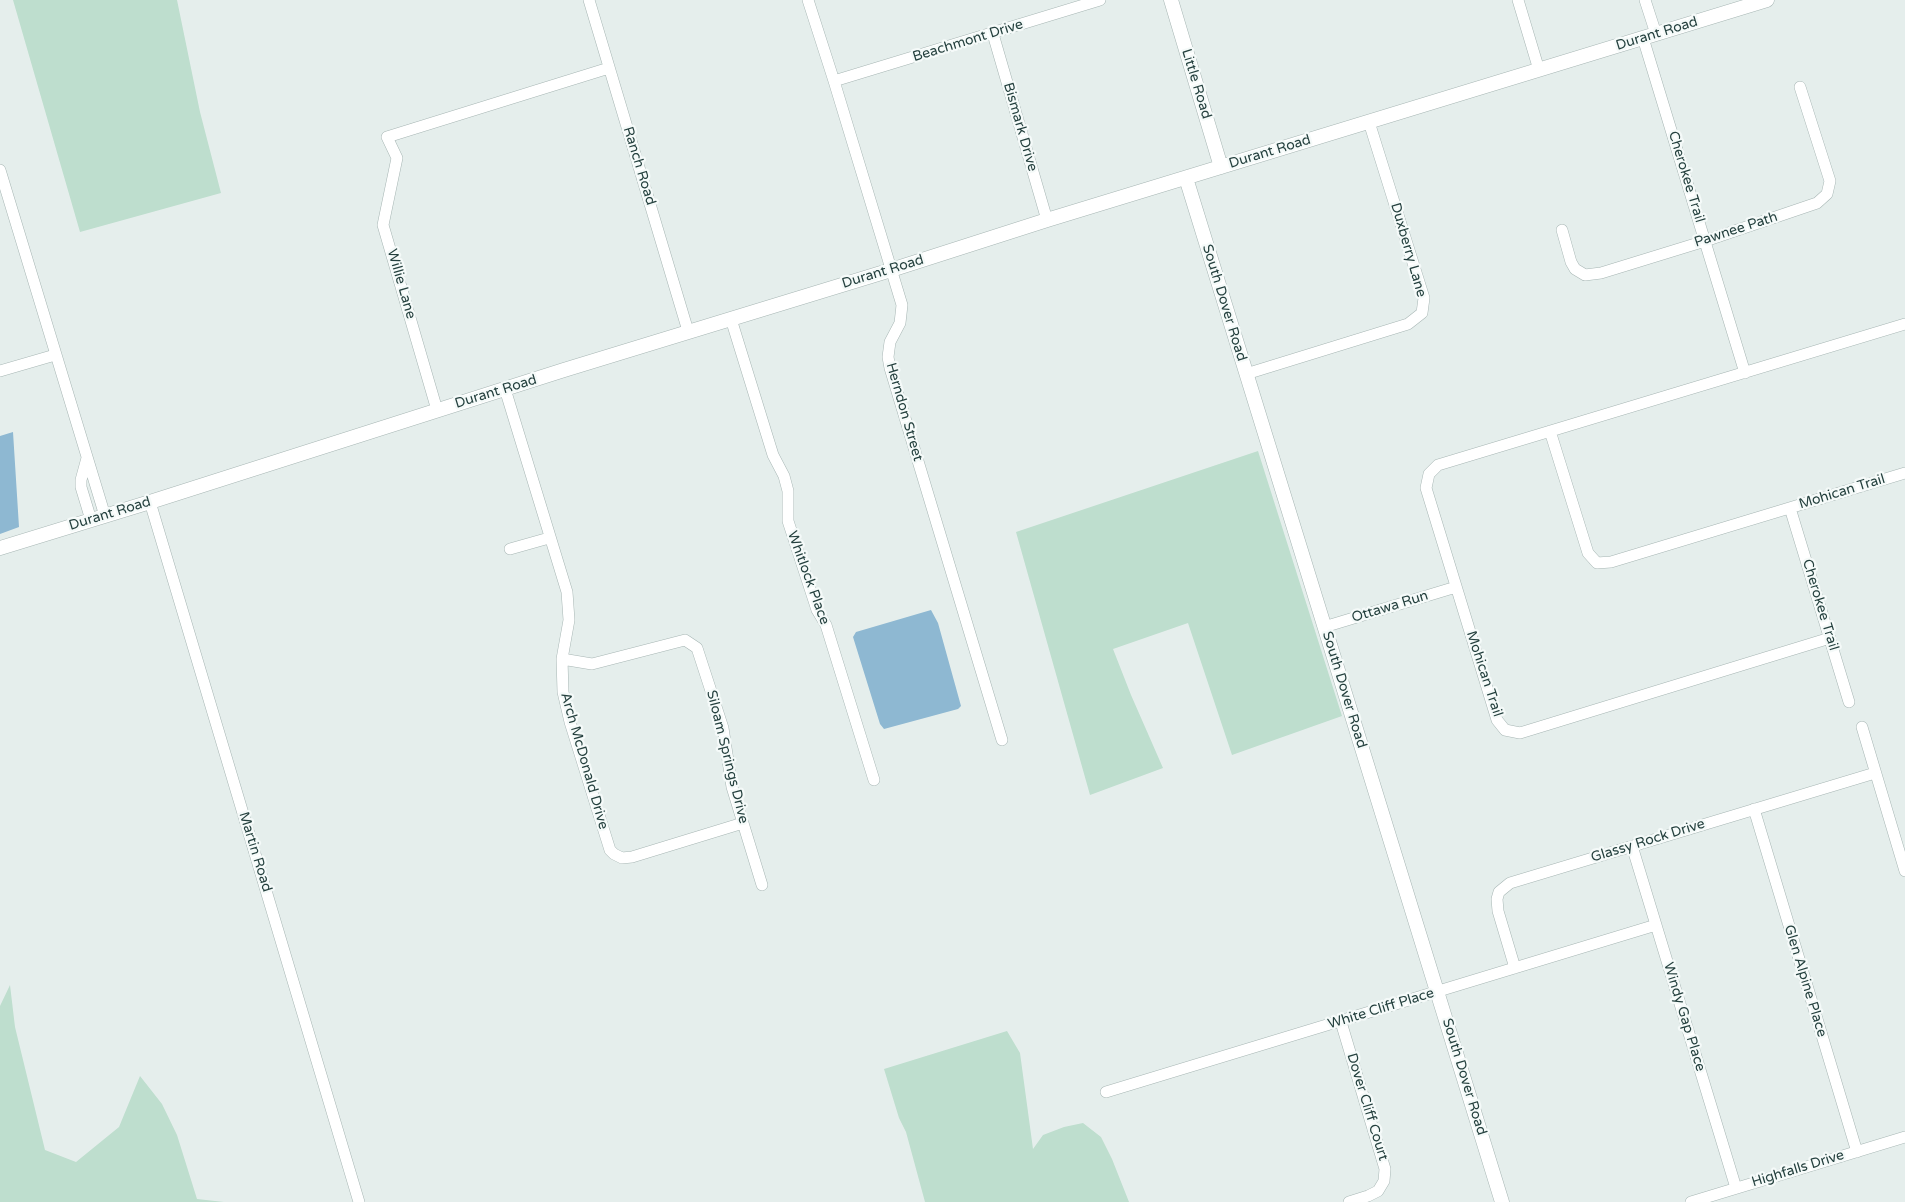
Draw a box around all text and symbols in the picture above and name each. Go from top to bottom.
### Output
street label: Durant Road [1614,14,1700,54]
street label: Beachmont Drive [911,16,1025,66]
street label: Little Road [1177,47,1215,121]
street label: Bismark Drive [999,81,1041,173]
street label: Ranch Road [619,125,659,207]
street label: Cherokee Trail [1664,129,1708,225]
street label: Durant Road [1227,132,1313,172]
street label: Duxberry Lane [1387,201,1429,299]
street label: Pawnee Path [1692,209,1780,251]
street label: South Dover Road [1198,243,1250,363]
street label: Willie Lane [383,247,419,321]
street label: Durant Road [840,252,926,292]
street label: Herndon Street [882,361,926,463]
street label: Durant Road [453,372,539,412]
street label: Mohican Trail [1797,471,1887,513]
street label: Durant Road [67,494,153,534]
street label: Whitlock Place [783,529,833,627]
street label: Cherokee Trail [1798,557,1842,653]
street label: Ottawa Run [1350,587,1430,627]
street label: Mohican Trail [1462,629,1506,719]
street label: South Dover Road [1318,630,1370,750]
street label: Siloam Springs Drive [702,689,752,825]
street label: Arch McDonald Drive [556,691,612,831]
street label: Martin Road [235,810,275,894]
street label: Glassy Rock Drive [1589,816,1707,866]
street label: Glen Alpine Place [1780,923,1830,1039]
street label: Windy Gap Place [1659,961,1709,1073]
street label: White Cliff Place [1326,985,1436,1033]
street label: South Dover Road [1438,1017,1490,1137]
street label: Dover Cliff Court [1343,1051,1391,1163]
street label: Highfalls Drive [1750,1147,1846,1191]

